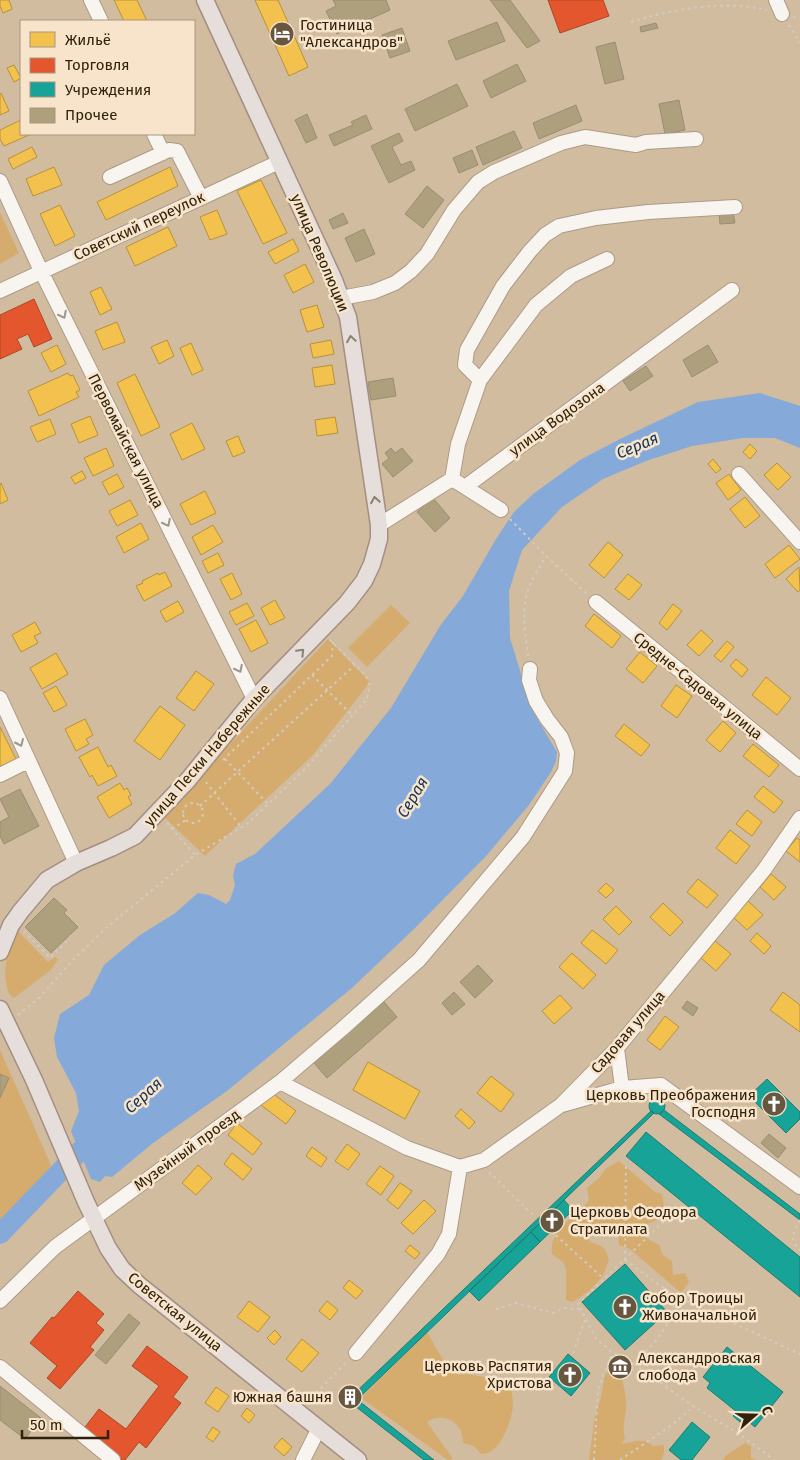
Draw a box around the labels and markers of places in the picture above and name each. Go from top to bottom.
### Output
place label: Гостиница "Александров" [300,16,403,51]
hotel icon: Гостиница "Александров" [269,21,295,47]
place label: Церковь Преображения Господня [586,1086,756,1121]
church icon: Церковь Преображения Господня [761,1091,787,1117]
place label: Церковь Феодора Стратилата [570,1203,697,1238]
church icon: Церковь Феодора Стратилата [539,1208,565,1234]
place label: Собор Троицы Живоначальной [642,1289,757,1324]
church icon: Собор Троицы Живоначальной [612,1294,638,1320]
place label: Александровская слобода [638,1349,761,1384]
museum icon: Александровская слобода [607,1354,633,1380]
place label: Церковь Распятия Христова [424,1357,552,1392]
church icon: Церковь Распятия Христова [557,1362,583,1388]
building icon: Южная башня [337,1384,363,1410]
place label: Южная башня [233,1388,332,1406]

